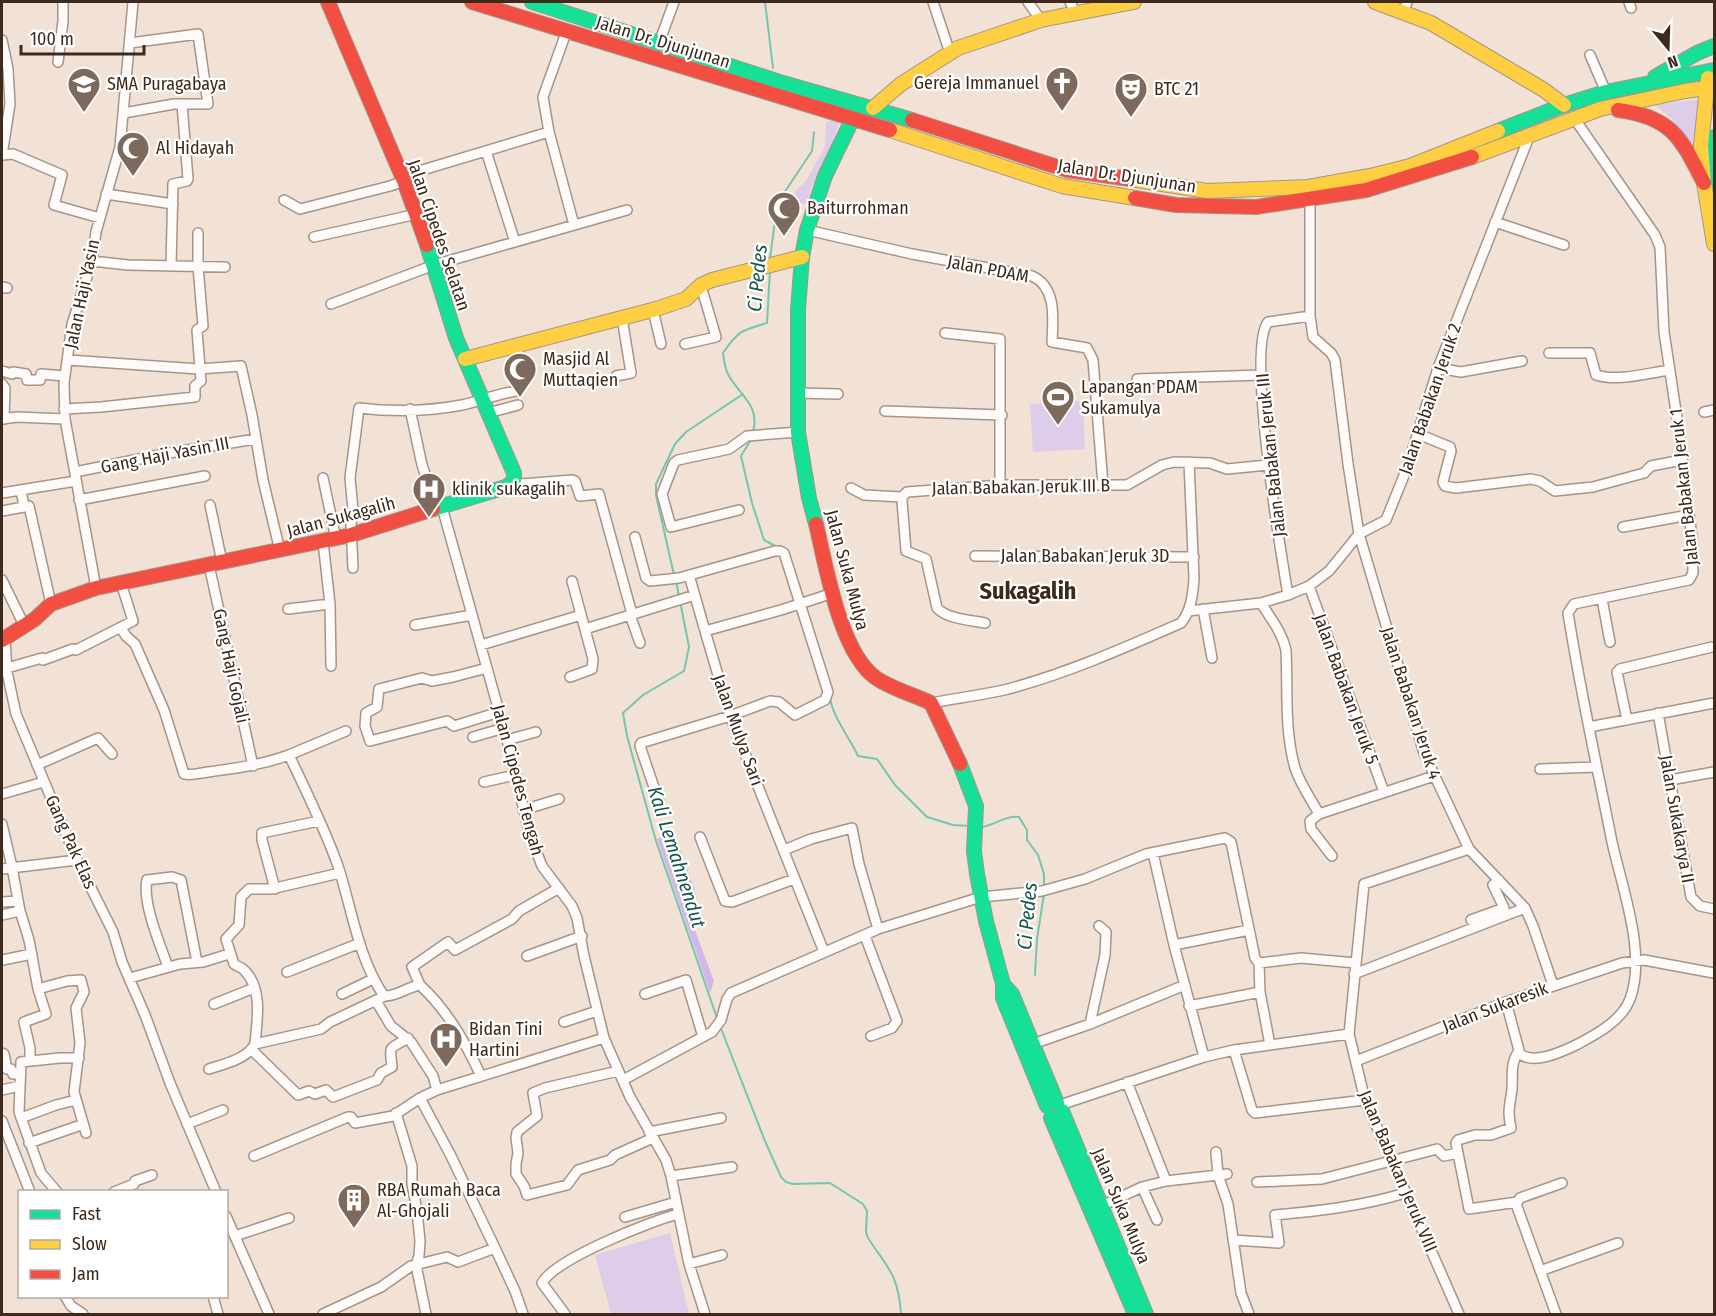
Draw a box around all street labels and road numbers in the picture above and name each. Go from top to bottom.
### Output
street label: Jalan Dr. Djunjunan [593,11,733,73]
street label: Jalan Dr. Djunjunan [1056,154,1198,198]
street label: Jalan Cipedes Selatan [403,156,475,314]
street label: Jalan Haji Yasin [60,237,104,351]
street label: Jalan PDAM [945,250,1031,288]
street label: Jalan Babakan Jeruk 2 [1394,320,1466,477]
street label: Jalan Babakan Jeruk III [1251,372,1291,538]
street label: Jalan Babakan Jeruk 1 [1665,408,1703,566]
street label: Gang Haji Yasin III [99,432,231,478]
street label: Jalan Babakan Jeruk III B [931,474,1111,500]
street label: Jalan Sukagalih [284,492,398,542]
street label: Jalan Suka Mulya [820,507,874,633]
street label: Jalan Babakan Jeruk 3D [1000,545,1170,567]
street label: Gang Haji Gojali [208,607,254,725]
street label: Jalan Babakan Jeruk 5 [1309,611,1383,767]
street label: Jalan Babakan Jeruk 4 [1376,624,1446,782]
street label: Jalan Mulya Sari [708,671,768,789]
street label: Jalan Cipedes Tengah [487,702,549,858]
street label: Jalan Sukakarya II [1655,753,1699,885]
street label: Gang Pak Elas [40,792,102,893]
street label: Jalan Sukaresik [1439,977,1551,1037]
street label: Jalan Babakan Jeruk VIII [1354,1087,1442,1255]
street label: Jalan Suka Mulya [1087,1145,1155,1267]

